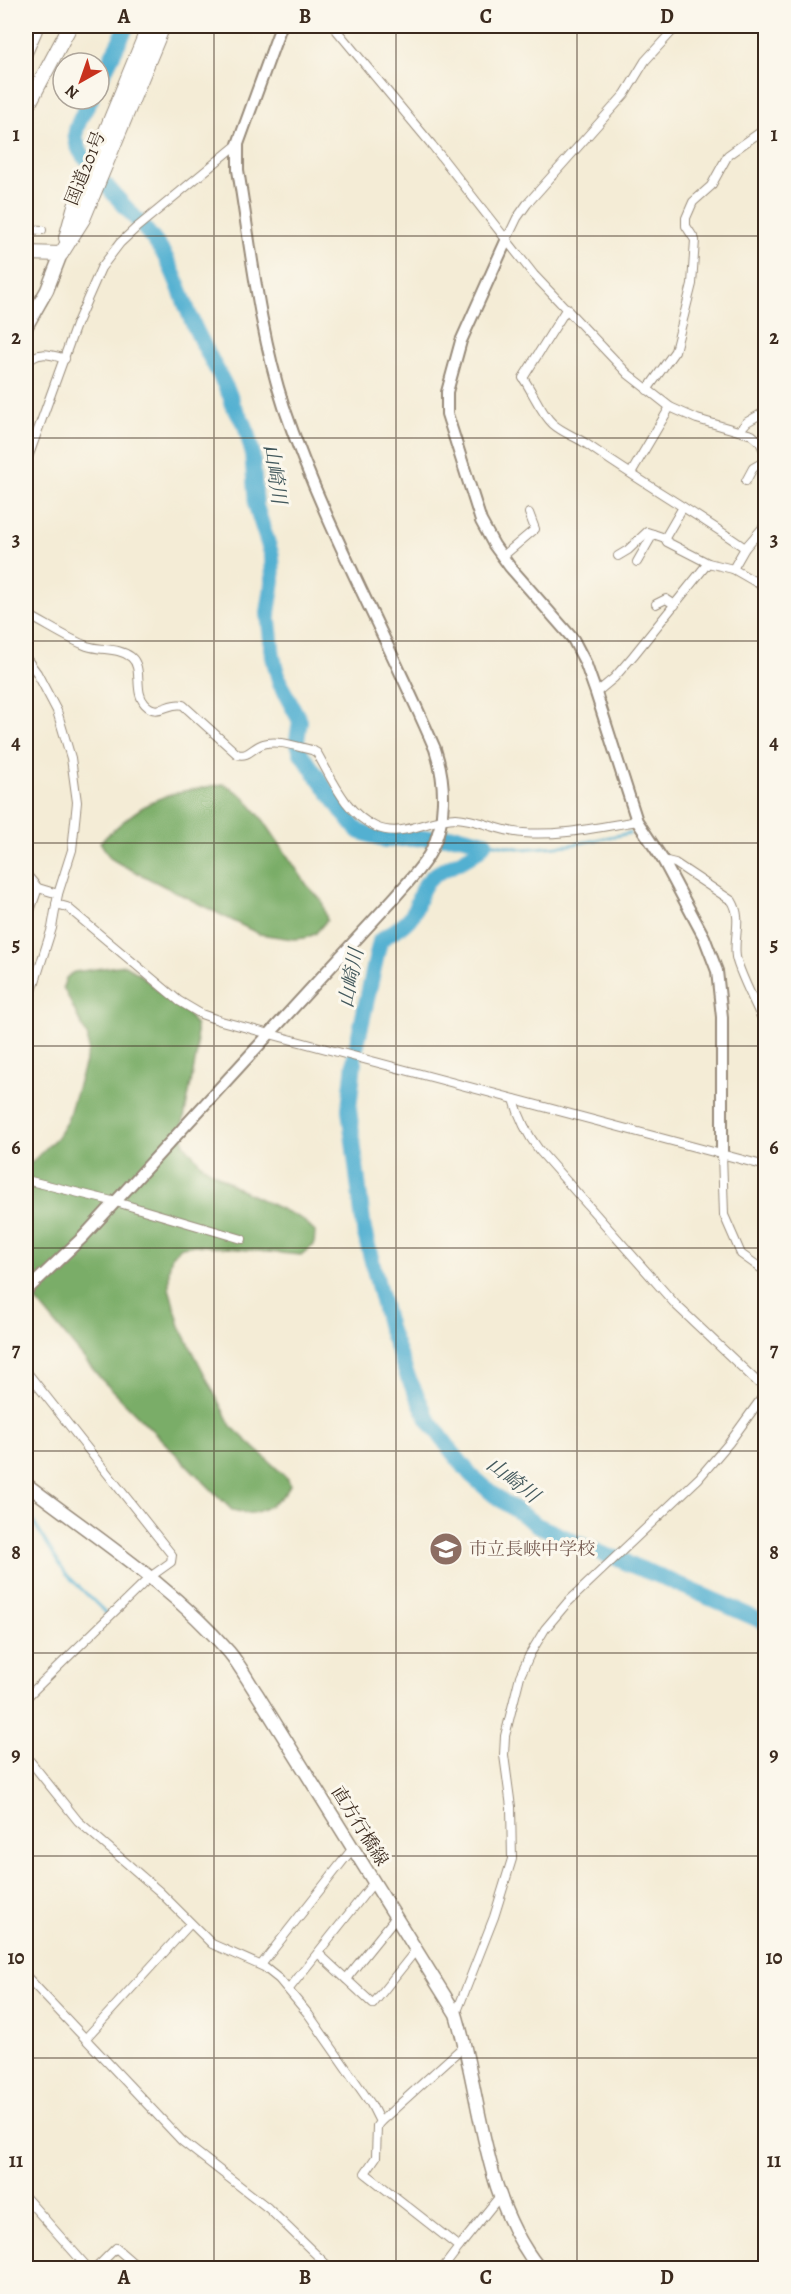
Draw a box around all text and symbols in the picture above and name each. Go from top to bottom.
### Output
text: A [117,3,131,30]
text: B [299,3,311,30]
text: C [480,3,492,30]
text: D [660,3,674,30]
north arrow [51,51,111,111]
text: N [60,79,84,104]
text: 1 [12,121,20,148]
text: 1 [770,121,778,148]
street label: 国道201号 [59,127,111,209]
text: 2 [11,324,21,351]
text: 2 [769,324,779,351]
water label: 山崎川 [257,442,293,508]
text: 3 [12,526,20,553]
text: 3 [770,526,778,553]
text: 4 [11,729,21,756]
text: 4 [769,729,779,756]
text: 5 [12,931,20,958]
text: 5 [770,931,778,958]
water label: 山崎川 [332,944,370,1010]
text: 6 [11,1134,21,1161]
text: 6 [769,1134,779,1161]
text: 7 [12,1336,21,1363]
text: 7 [770,1336,779,1363]
water label: 山崎川 [481,1451,547,1510]
school or university icon: 市立長峡中学校 [428,1531,464,1567]
place label: 市立長峡中学校 [469,1537,595,1561]
text: 8 [11,1539,21,1566]
text: 8 [769,1539,779,1566]
text: 9 [11,1741,21,1768]
text: 9 [769,1741,779,1768]
street label: 直方行橋線 [326,1781,394,1871]
text: 10 [7,1944,25,1971]
text: 10 [765,1944,783,1971]
text: 11 [9,2147,23,2174]
text: 11 [767,2147,781,2174]
text: A [117,2264,131,2291]
text: B [299,2264,311,2291]
text: C [480,2264,492,2291]
text: D [660,2264,674,2291]

